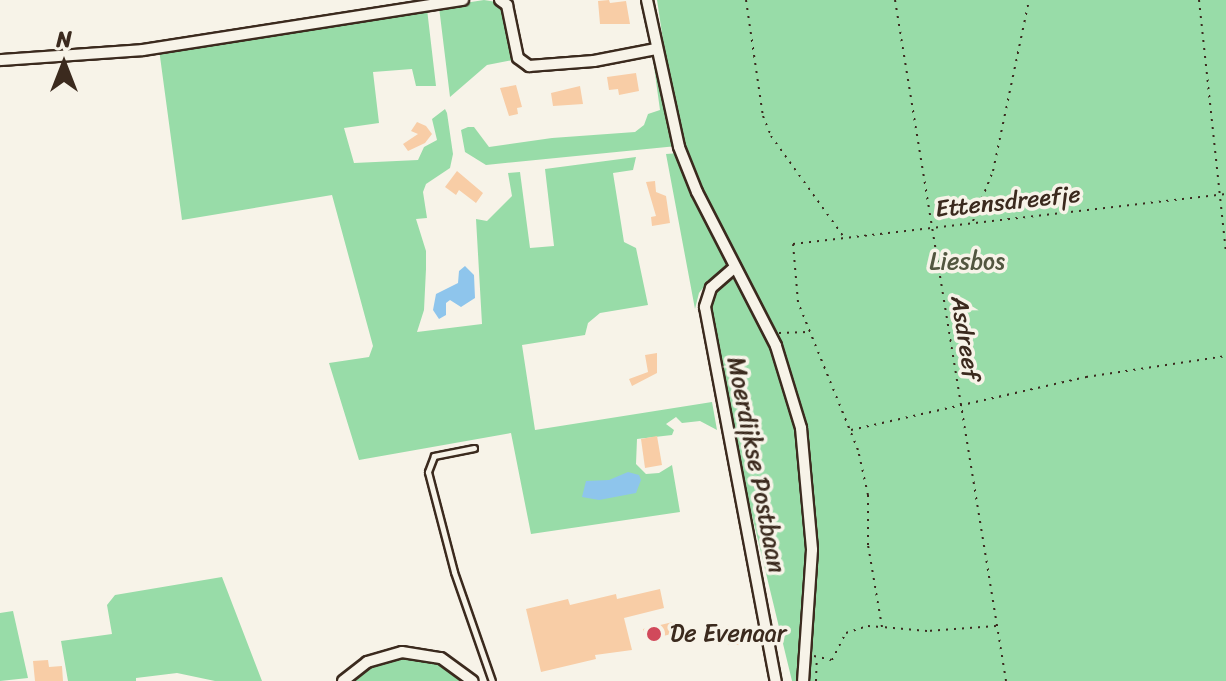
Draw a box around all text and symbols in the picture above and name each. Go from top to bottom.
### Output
text: N [56,20,72,59]
north arrow [24,24,104,104]
street label: Ettensdreefje [934,180,1082,224]
park label: Liesbos [929,248,1005,276]
street label: Asdreef [944,294,986,382]
street label: Moerdijkse Postbaan [721,354,791,576]
place label: De Evenaar [670,620,787,648]
marker: De Evenaar [645,625,663,643]

